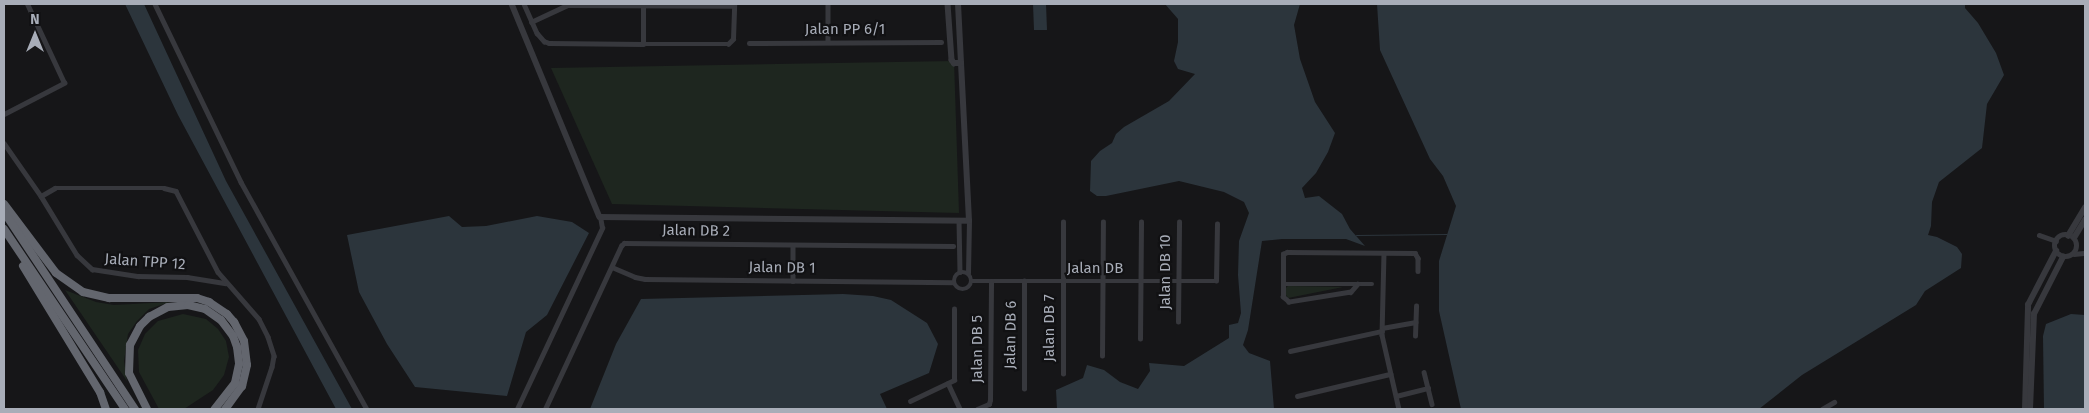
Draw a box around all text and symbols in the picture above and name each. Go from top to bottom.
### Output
north arrow [10,10,60,60]
text: N [30,11,40,28]
street label: Jalan PP 6/1 [805,21,885,39]
street label: Jalan DB 2 [662,221,730,241]
street label: Jalan DB 10 [1157,234,1175,310]
street label: Jalan TPP 12 [104,250,186,274]
street label: Jalan DB 1 [748,258,816,278]
street label: Jalan DB [1067,260,1123,278]
street label: Jalan DB 7 [1041,294,1059,362]
street label: Jalan DB 6 [1001,301,1021,369]
street label: Jalan DB 5 [969,315,987,383]

